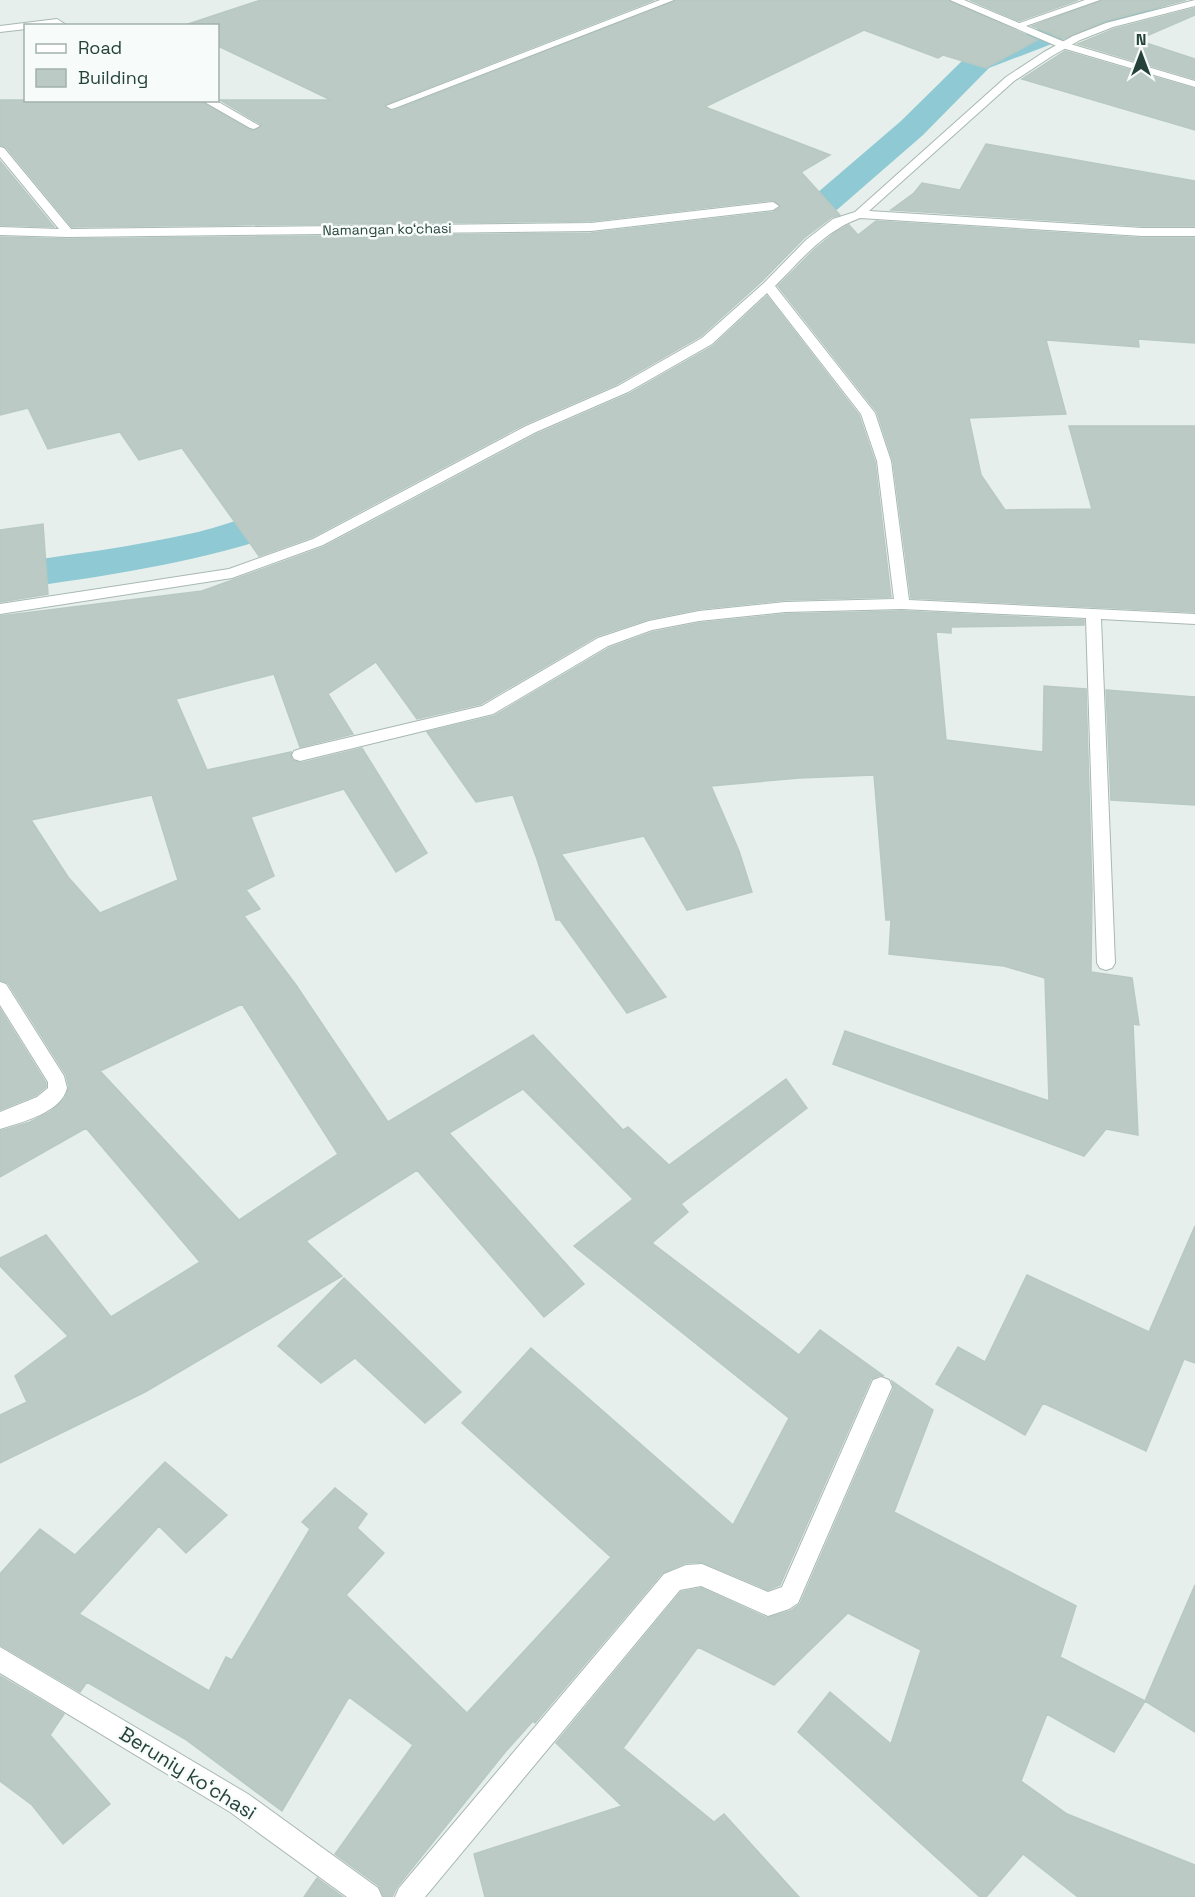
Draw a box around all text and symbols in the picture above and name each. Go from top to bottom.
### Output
legend [24,24,219,102]
north arrow [1111,24,1171,84]
text: N [1136,29,1146,50]
text: Road [78,36,122,59]
text: Building [78,66,148,89]
street label: Namangan koʻchasi [322,219,452,239]
street label: Beruniy koʻchasi [115,1720,261,1826]

